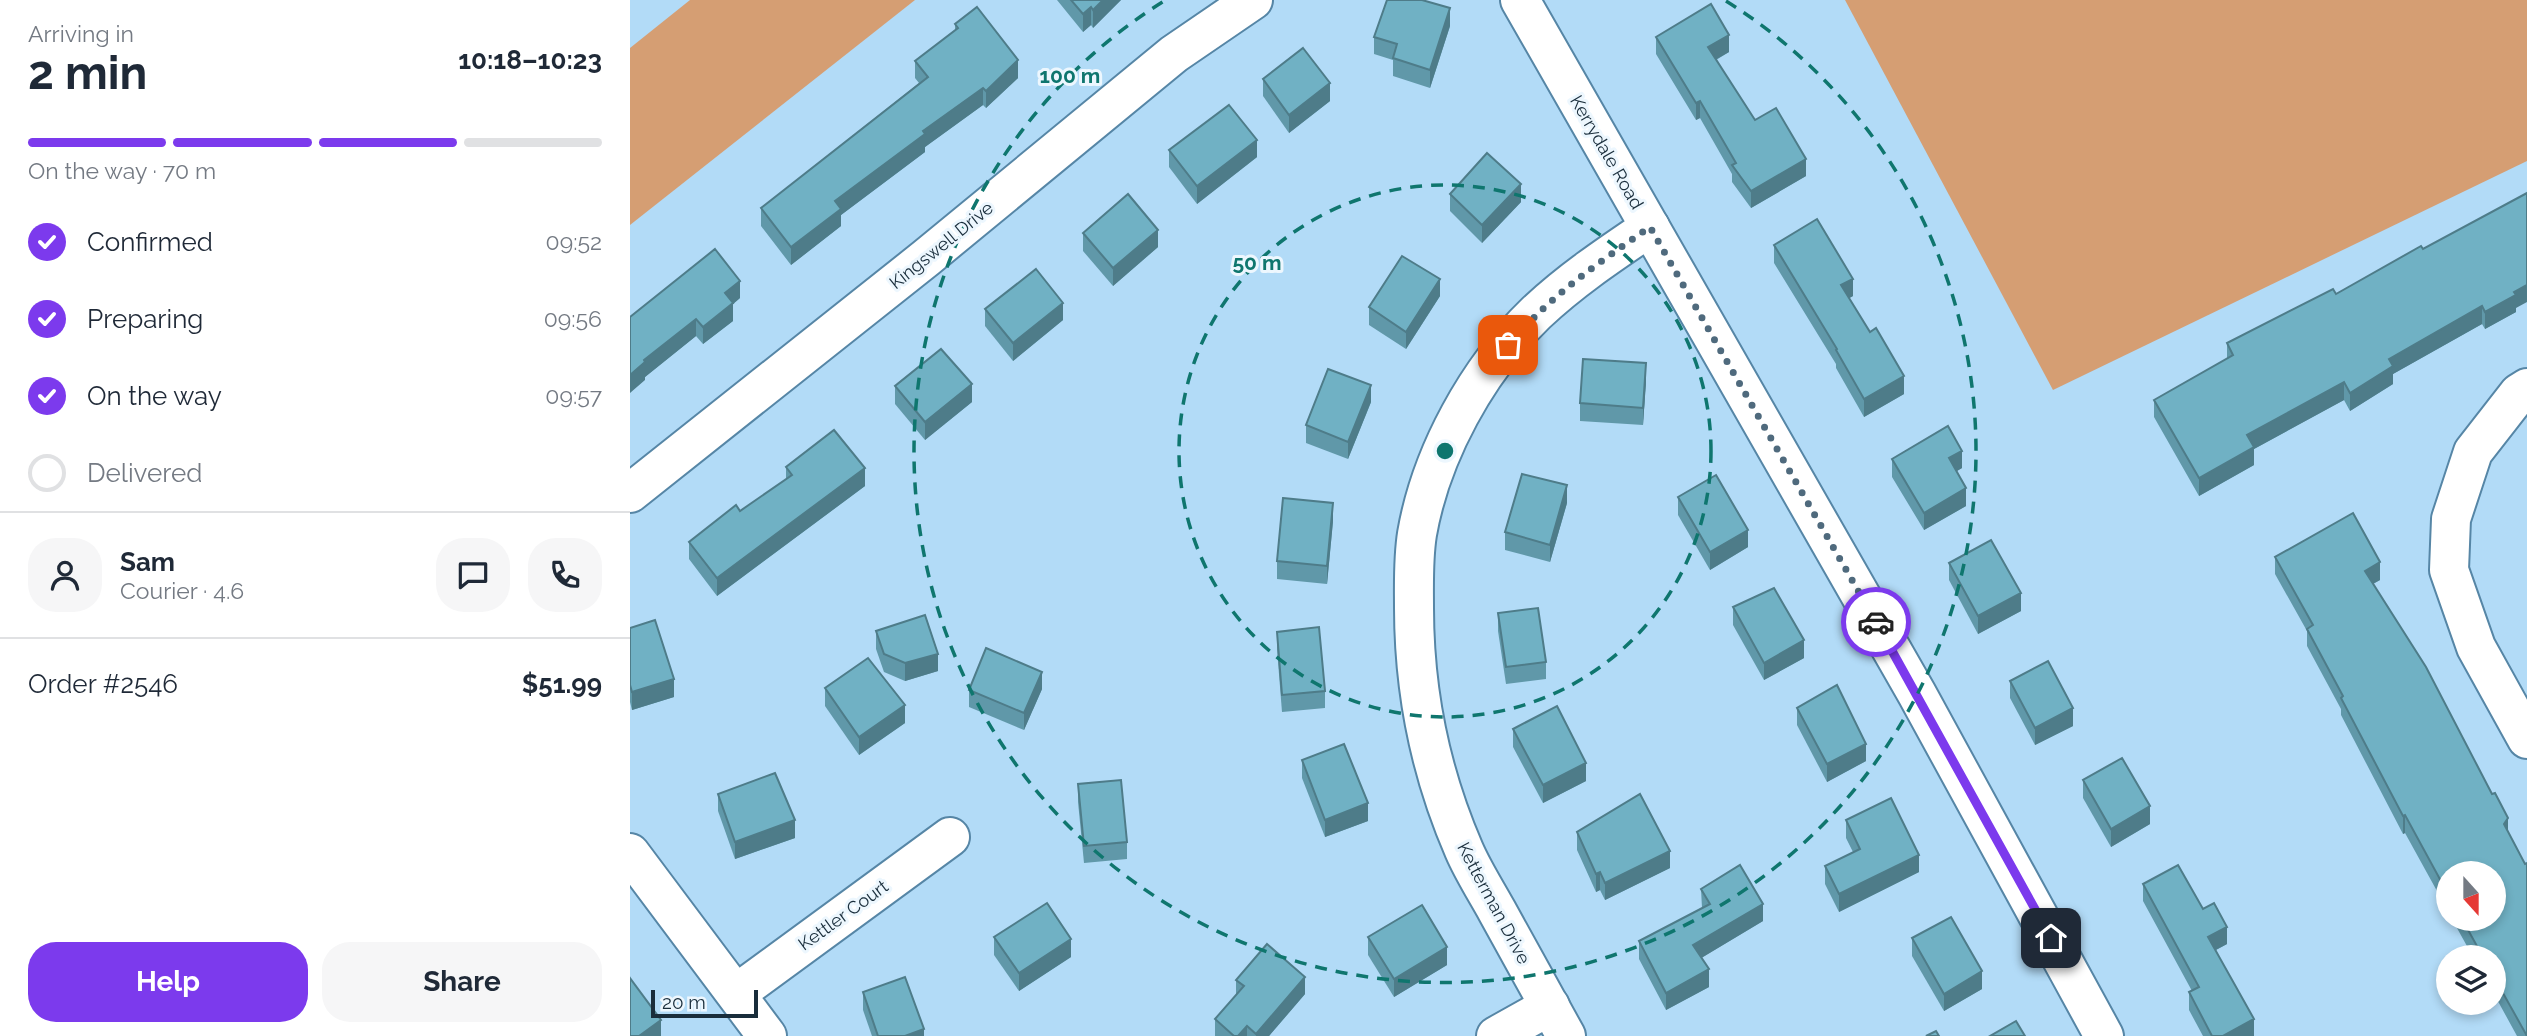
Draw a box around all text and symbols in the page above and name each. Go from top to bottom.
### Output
text: Arriving in [28,20,134,47]
text: 10:18–10:23 [458,45,602,75]
text: 2 min [28,46,147,100]
text: 100 m [1040,63,1100,88]
street label: Kerrydale Road [1566,91,1648,213]
text: On the way · 70 m [28,157,216,184]
street label: Kingswell Drive [885,197,997,293]
icon: check [28,223,66,261]
text: Confirmed [87,227,213,257]
text: 09:52 [546,228,602,255]
text: 50 m [1232,250,1282,275]
icon: check [28,300,66,338]
text: Preparing [87,304,203,334]
text: 09:56 [544,305,602,332]
pin [1478,315,1538,375]
icon: bag [1489,326,1527,364]
icon: check [28,377,66,415]
text: On the way [87,381,222,411]
text: 09:57 [545,382,602,409]
centre of rings [1433,439,1457,463]
text: Delivered [87,458,202,488]
button: person [28,538,102,612]
button: chat [436,538,510,612]
button: phone [528,538,602,612]
text: Sam [120,547,175,577]
text: Courier · 4.6 [120,577,244,604]
courier [1841,587,1911,657]
icon: car [1857,603,1895,641]
text: Order #2546 [28,669,178,699]
text: $51.99 [522,669,602,699]
street label: Ketterman Drive [1453,839,1535,968]
north arrow [2436,861,2506,931]
map controls [2436,861,2506,1015]
street label: Kettler Court [794,875,892,955]
pin [2021,908,2081,968]
icon: home [2032,919,2070,957]
button: Help [28,942,308,1022]
button: Share [322,942,602,1022]
button: layers [2436,945,2506,1015]
scale bar [651,987,758,1019]
text: 20 m [662,991,706,1013]

